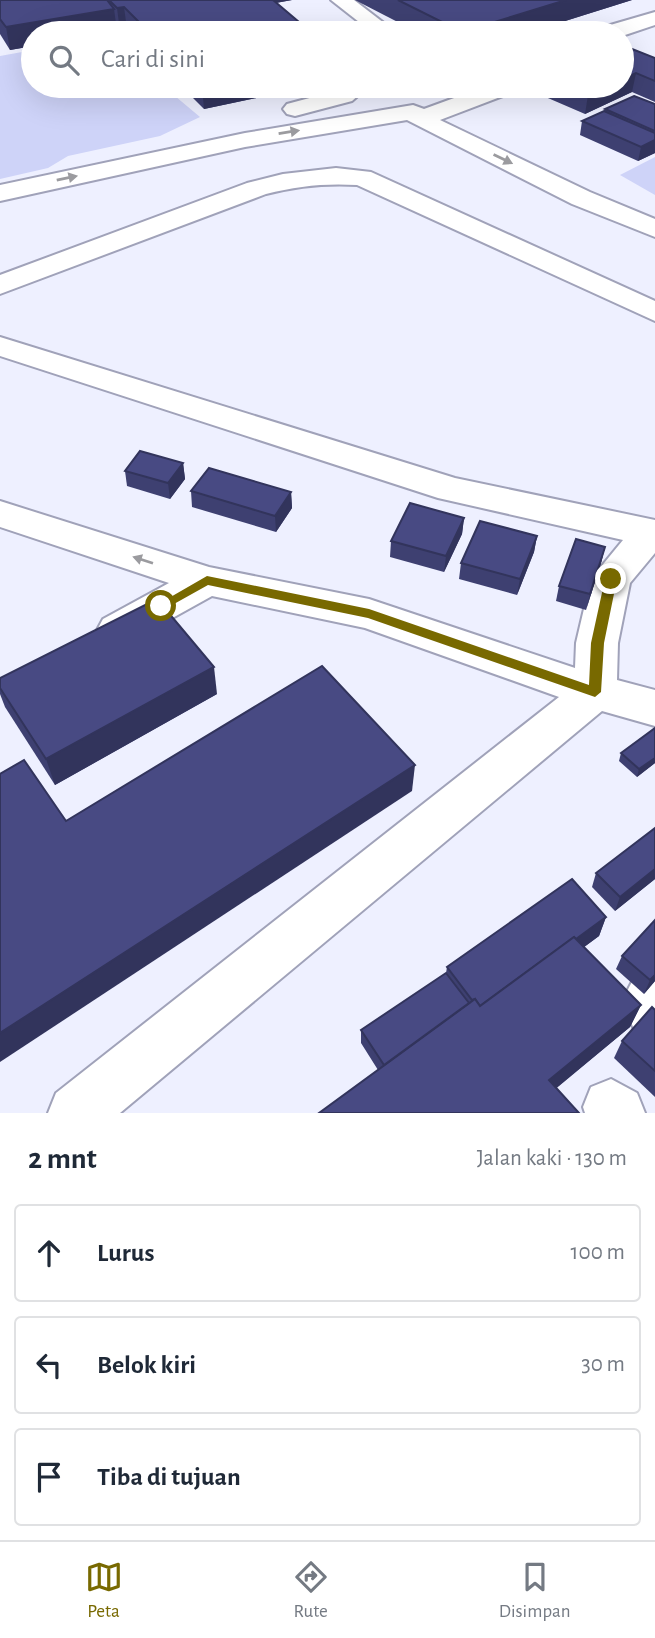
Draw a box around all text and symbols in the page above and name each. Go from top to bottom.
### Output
search box [21,21,634,98]
icon: search [45,41,83,79]
text: Cari di sini [101,46,205,72]
one-way arrow [279,126,301,137]
one-way arrow [492,154,513,165]
one-way arrow [56,173,78,184]
one-way arrow [133,554,154,565]
route end [595,563,626,594]
route start [145,590,176,621]
text: 2 mnt [28,1144,97,1174]
text: Jalan kaki · 130 m [477,1147,627,1170]
icon: ahead [30,1234,68,1272]
text: Lurus [97,1240,154,1266]
text: 100 m [571,1241,625,1264]
icon: left [30,1346,68,1384]
text: Belok kiri [97,1352,196,1378]
text: 30 m [581,1353,625,1376]
icon: arrive [30,1458,68,1496]
text: Tiba di tujuan [97,1464,241,1490]
tab: Peta [85,1558,123,1623]
tab: Rute [292,1558,330,1623]
tab: Disimpan [499,1558,570,1623]

